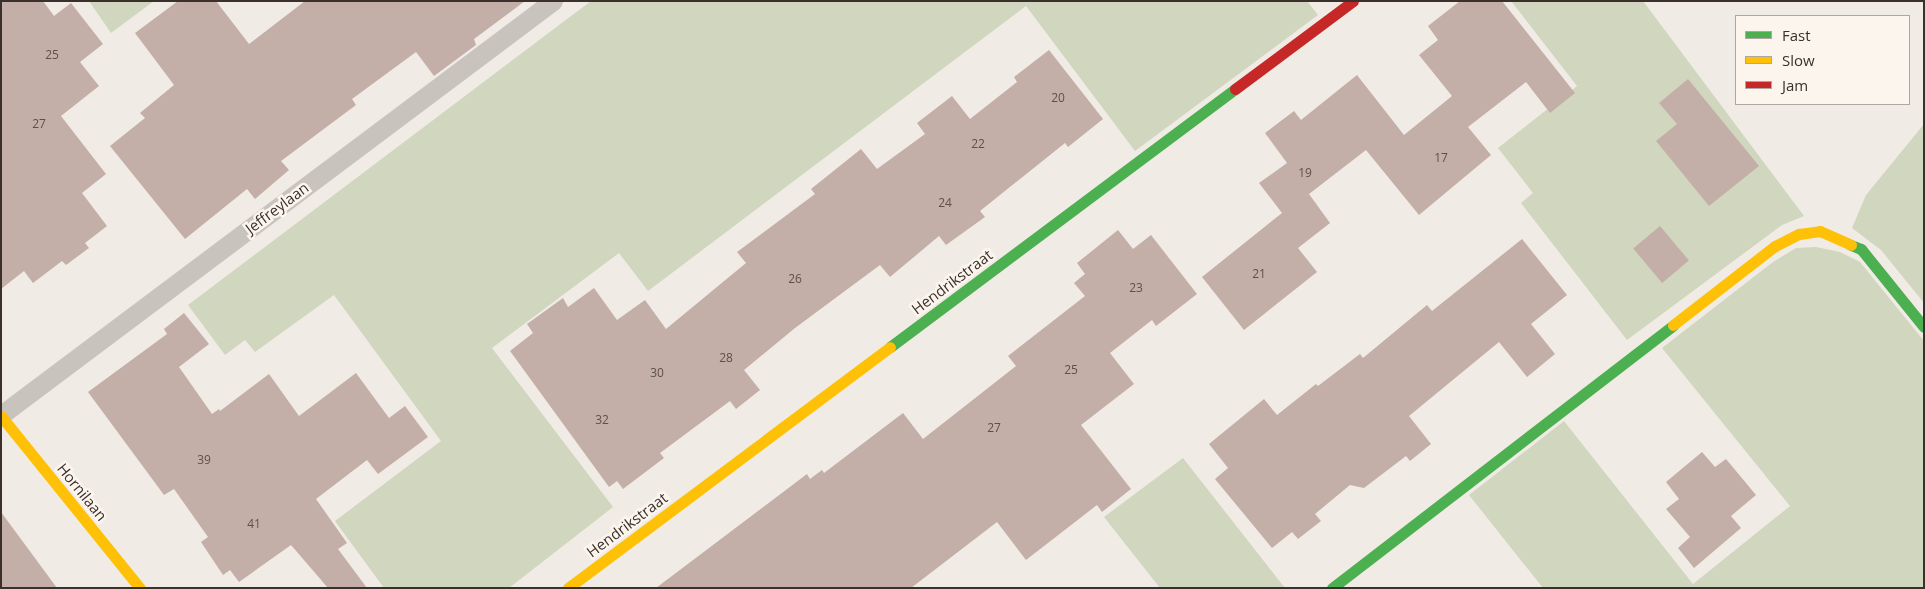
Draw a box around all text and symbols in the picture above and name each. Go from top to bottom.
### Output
legend [1735,15,1910,105]
text: Fast [1782,25,1811,45]
house number: 25 [45,48,59,62]
text: Slow [1782,50,1815,70]
text: Jam [1782,75,1808,95]
house number: 20 [1051,91,1065,105]
house number: 27 [32,117,46,131]
house number: 22 [971,137,985,151]
house number: 17 [1434,151,1448,165]
house number: 19 [1298,166,1312,180]
street label: Jeffreylaan [242,178,312,238]
house number: 24 [938,196,952,210]
street label: Hendrikstraat [908,246,996,318]
house number: 21 [1252,267,1266,281]
house number: 26 [788,272,802,286]
house number: 23 [1129,281,1143,295]
house number: 28 [719,351,733,365]
house number: 25 [1064,363,1078,377]
house number: 30 [650,366,664,380]
house number: 32 [595,413,609,427]
house number: 27 [987,421,1001,435]
house number: 39 [197,453,211,467]
street label: Hornilaan [53,460,111,524]
street label: Hendrikstraat [583,489,671,561]
house number: 41 [247,517,261,531]

